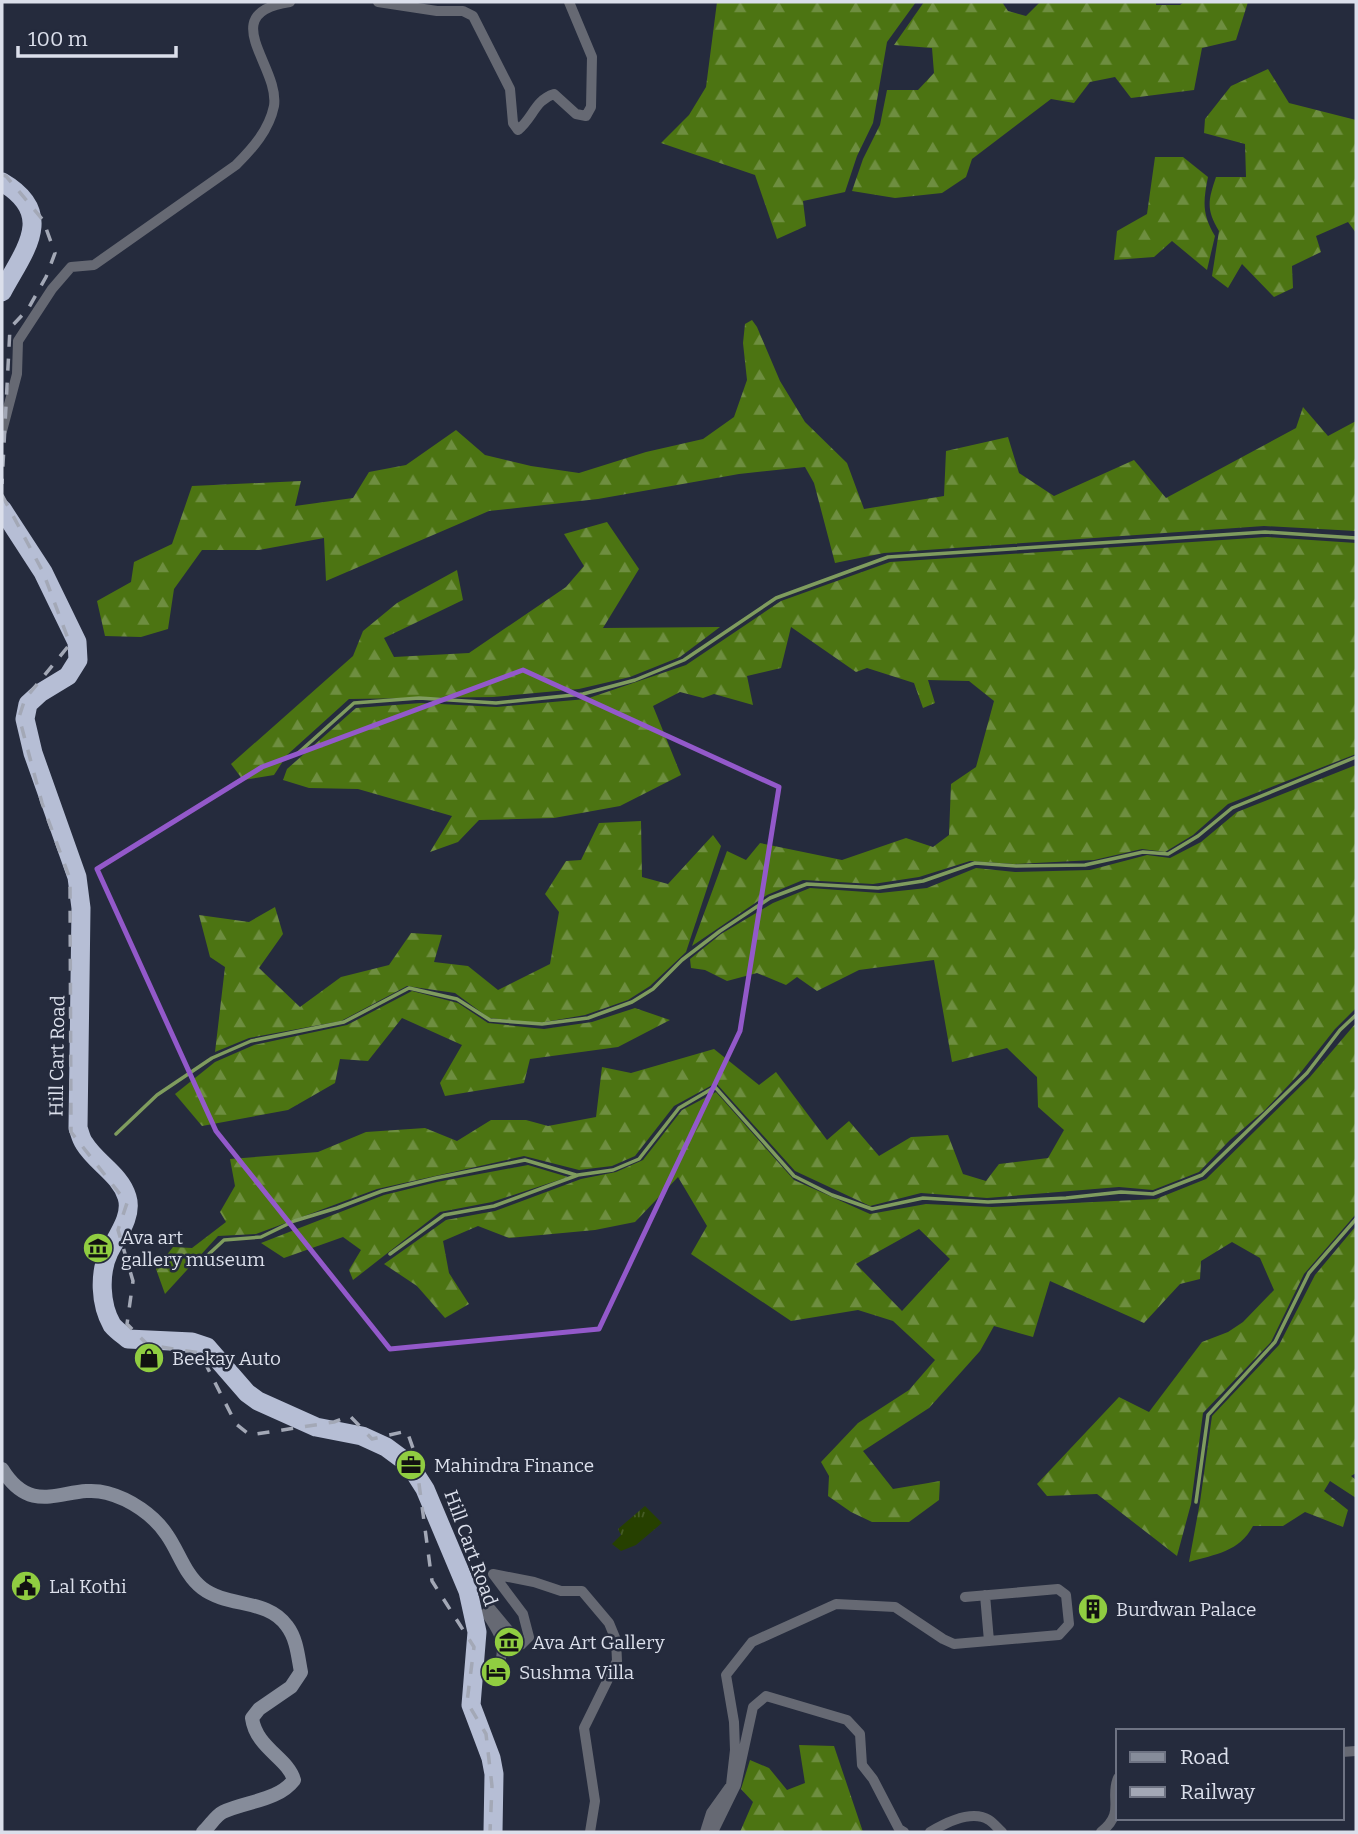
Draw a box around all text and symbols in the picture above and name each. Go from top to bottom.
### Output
scale bar [18,14,175,58]
text: 100 m [28,26,88,52]
street label: Hill Cart Road [44,995,70,1117]
place label: Ava art gallery museum [121,1226,265,1271]
museum icon: Ava art gallery museum [81,1231,115,1265]
shop icon: Beekay Auto [132,1341,166,1375]
place label: Beekay Auto [172,1347,281,1370]
office icon: Mahindra Finance [394,1448,428,1482]
place label: Mahindra Finance [434,1454,594,1477]
street label: Hill Cart Road [439,1487,503,1609]
public building icon: Lal Kothi [9,1569,43,1603]
place label: Lal Kothi [49,1575,127,1598]
building icon: Burdwan Palace [1076,1592,1110,1626]
place label: Burdwan Palace [1116,1598,1256,1621]
museum icon: Ava Art Gallery [492,1625,526,1659]
place label: Ava Art Gallery [532,1631,666,1654]
hotel icon: Sushma Villa [479,1655,513,1689]
place label: Sushma Villa [519,1661,635,1684]
legend [1116,1729,1344,1820]
text: Road [1180,1744,1229,1770]
text: Railway [1180,1779,1256,1805]

